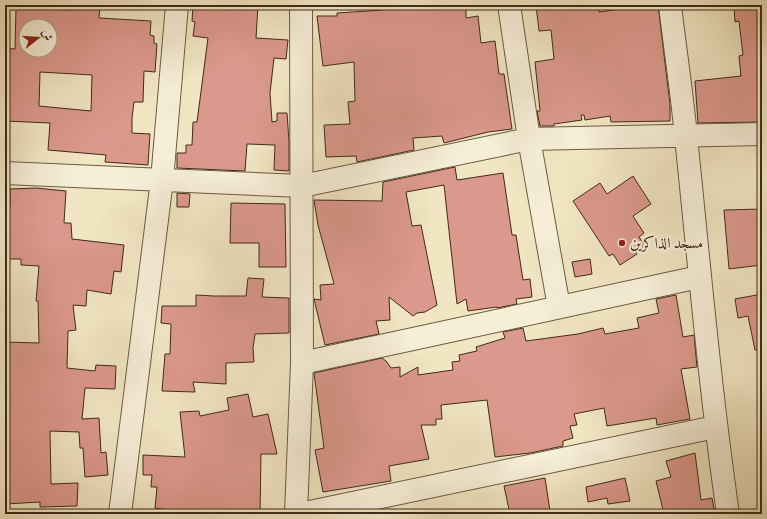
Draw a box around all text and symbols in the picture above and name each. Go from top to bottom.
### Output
north arrow [18,18,58,58]
text: ش [38,28,55,43]
place label: مسجد الذاكرين [630,234,703,253]
marker: مسجد الذاكرين [617,238,627,248]

